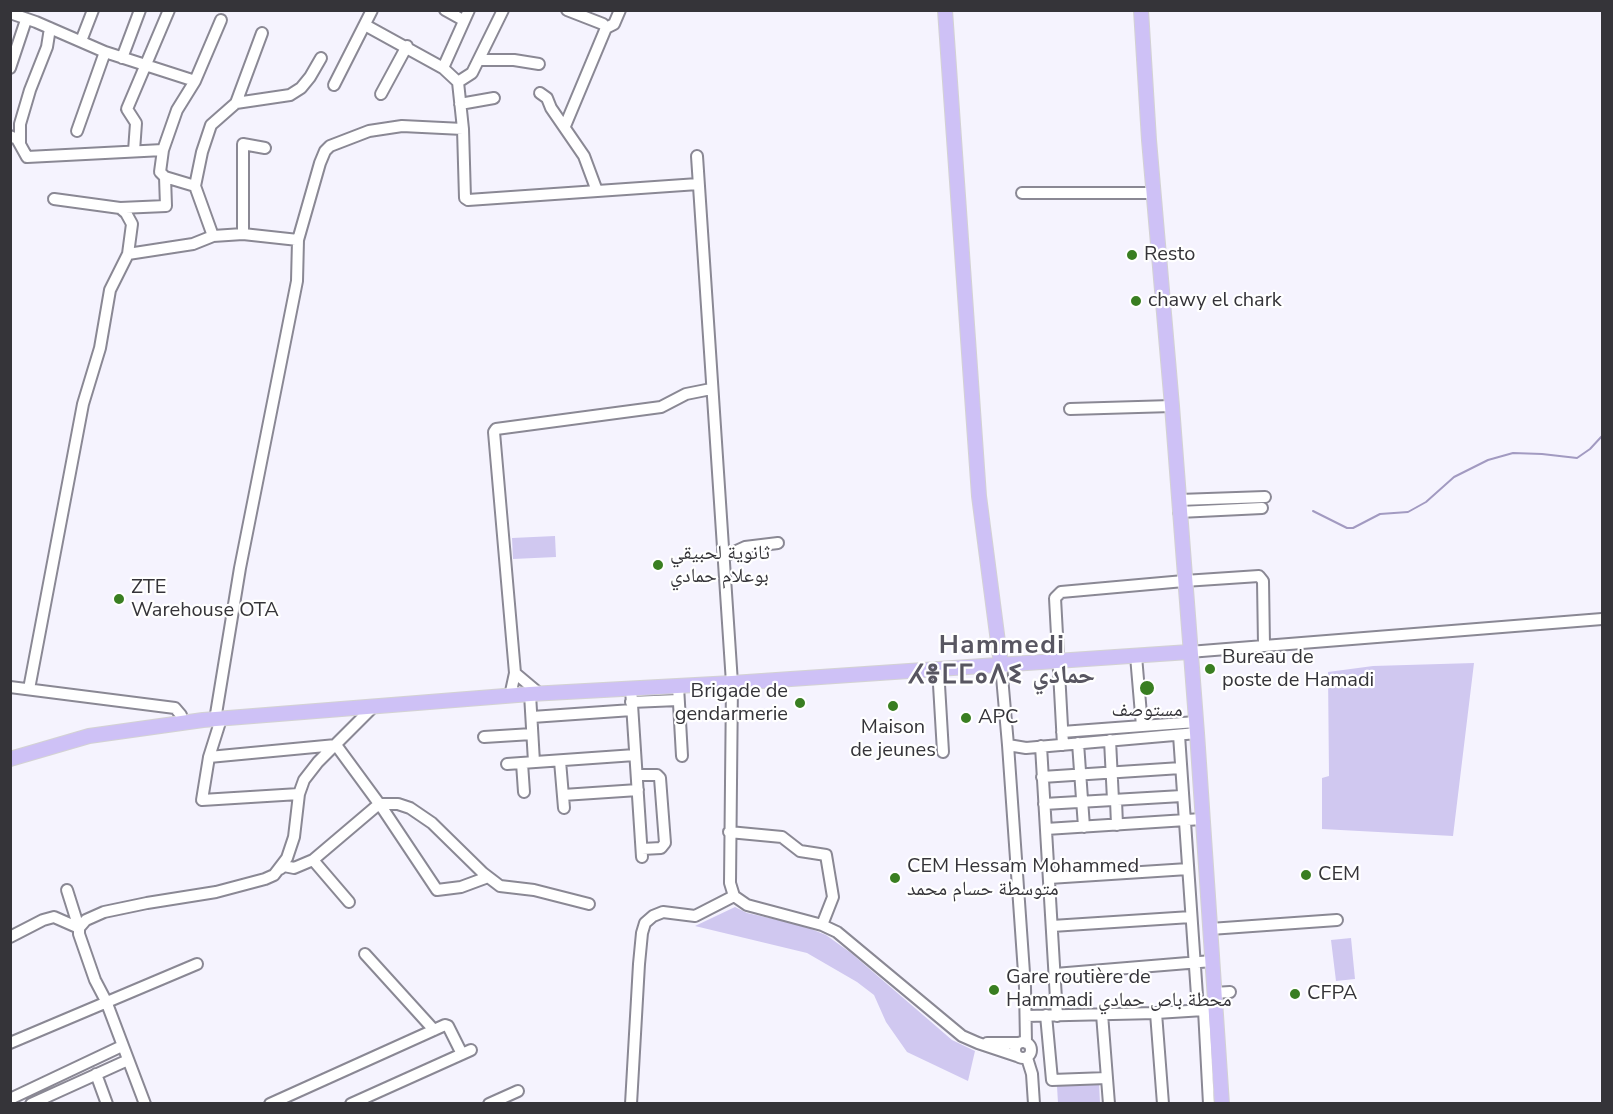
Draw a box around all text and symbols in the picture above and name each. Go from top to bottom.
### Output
place label: Resto [1144,243,1195,267]
marker: Resto [1125,248,1139,262]
place label: chawy el chark [1148,289,1282,313]
marker: chawy el chark [1129,294,1143,308]
place label: ثانوية لحبيقي بوعلام حمادي [670,542,770,589]
marker: ثانوية لحبيقي بوعلام حمادي [651,558,665,572]
place label: ZTE Warehouse OTA [131,576,279,623]
marker: ZTE Warehouse OTA [112,592,126,606]
district label: Hammedi ⵃⴻⵎⵎⴰⴷⵉ حمادي [915,631,1089,692]
place label: Bureau de poste de Hamadi [1222,646,1374,693]
marker: Bureau de poste de Hamadi [1203,662,1217,676]
marker: مستوصف [1138,679,1156,697]
place label: Brigade de gendarmerie [675,680,788,727]
marker: Brigade de gendarmerie [793,696,807,710]
marker: Maison de jeunes [886,699,900,713]
place label: مستوصف [1112,699,1182,723]
place label: APC [978,706,1019,730]
marker: APC [959,711,973,725]
place label: Maison de jeunes [850,716,936,763]
place label: CEM Hessam Mohammed متوسطة حسام محمد [907,855,1139,902]
place label: CEM [1318,863,1360,887]
marker: CEM [1299,868,1313,882]
marker: CEM Hessam Mohammed متوسطة حسام محمد [888,871,902,885]
place label: Gare routière de Hammadi محطة باص حمادي [1006,966,1232,1013]
place label: CFPA [1307,982,1357,1006]
marker: Gare routière de Hammadi محطة باص حمادي [987,983,1001,997]
marker: CFPA [1288,987,1302,1001]

